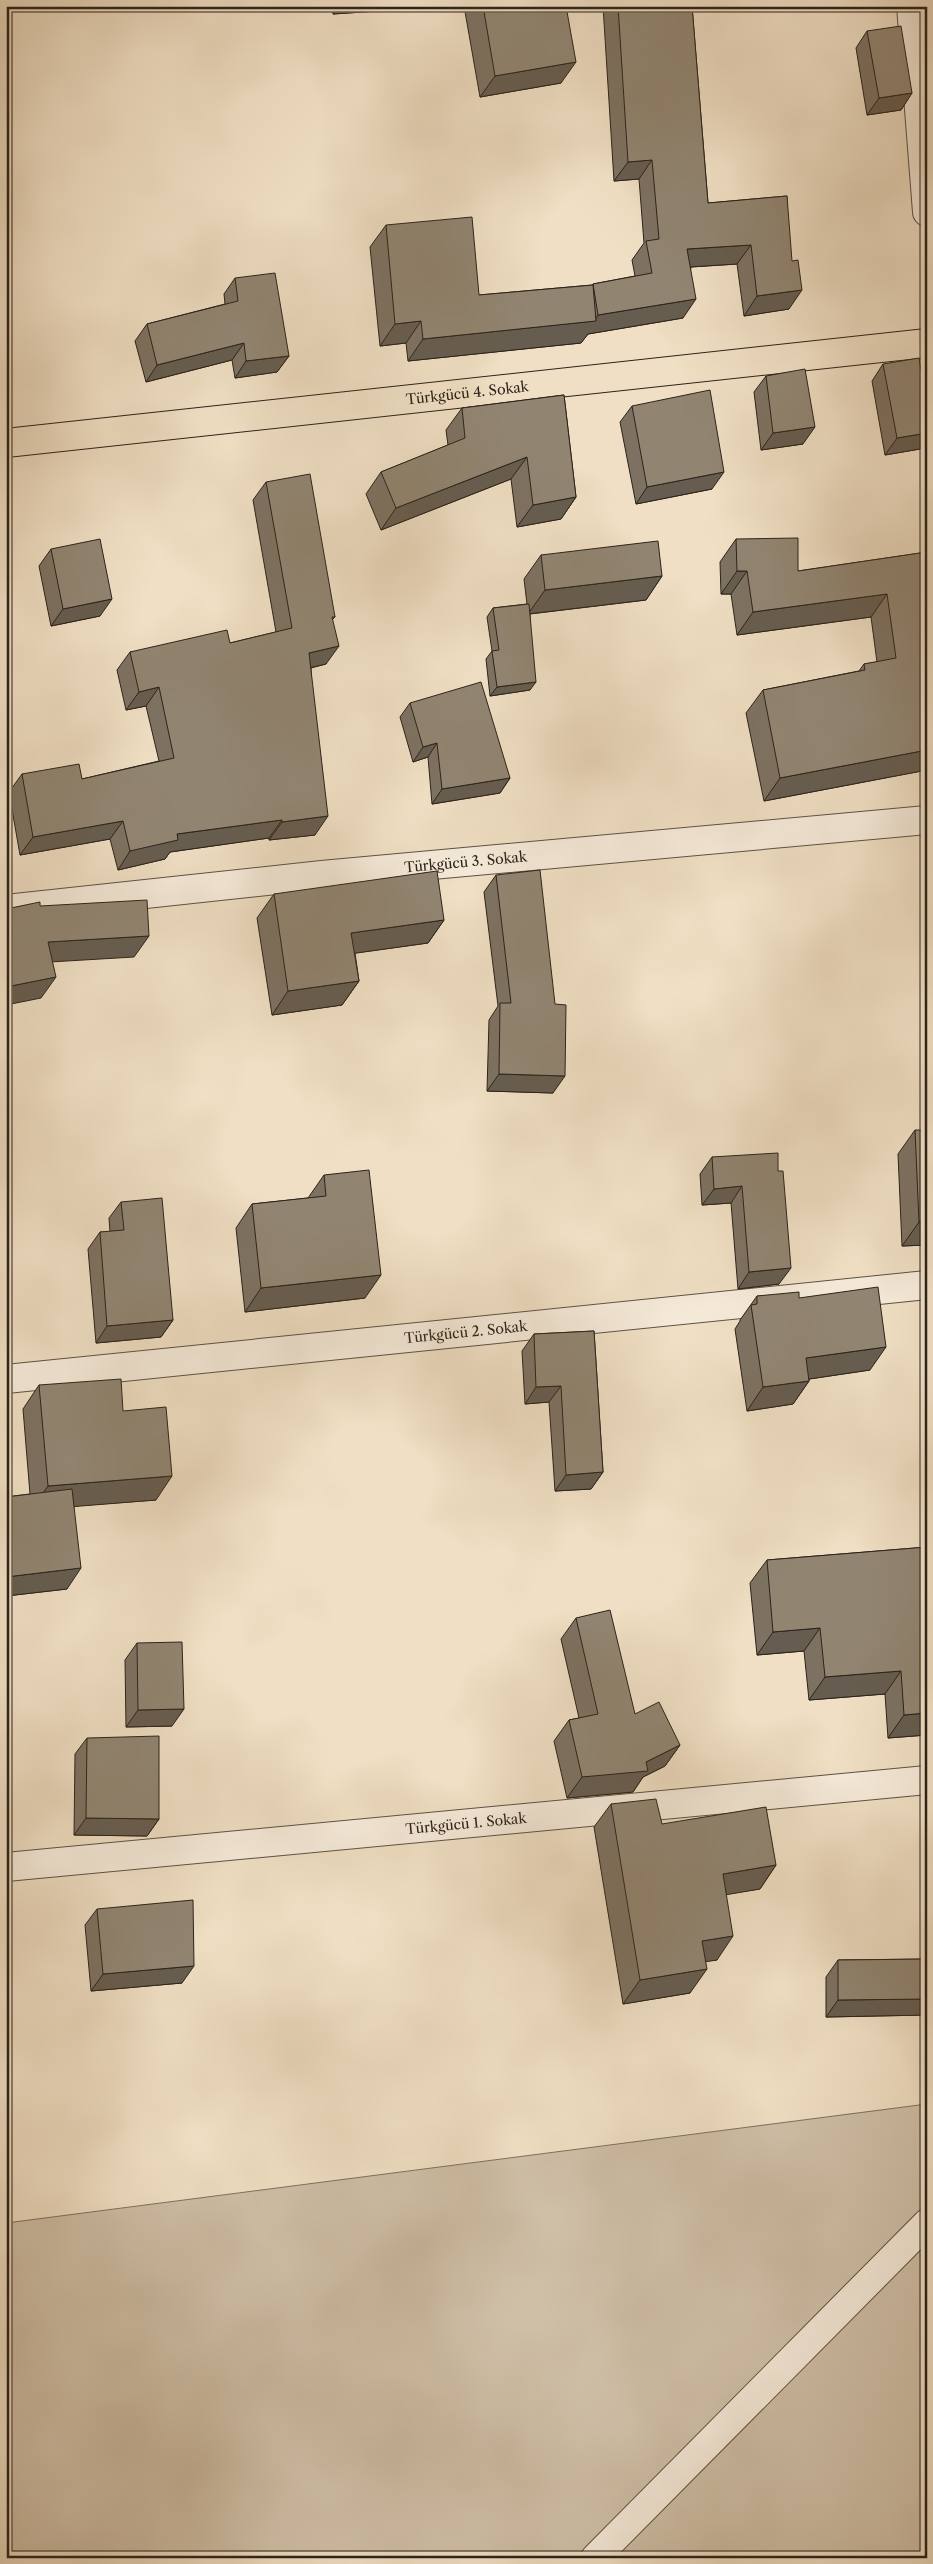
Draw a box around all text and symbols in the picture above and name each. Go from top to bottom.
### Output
street label: Türkgücü 4. Sokak [405,377,530,409]
street label: Türkgücü 3. Sokak [404,847,529,876]
street label: Türkgücü 2. Sokak [403,1317,529,1347]
street label: Türkgücü 1. Sokak [405,1809,528,1838]

